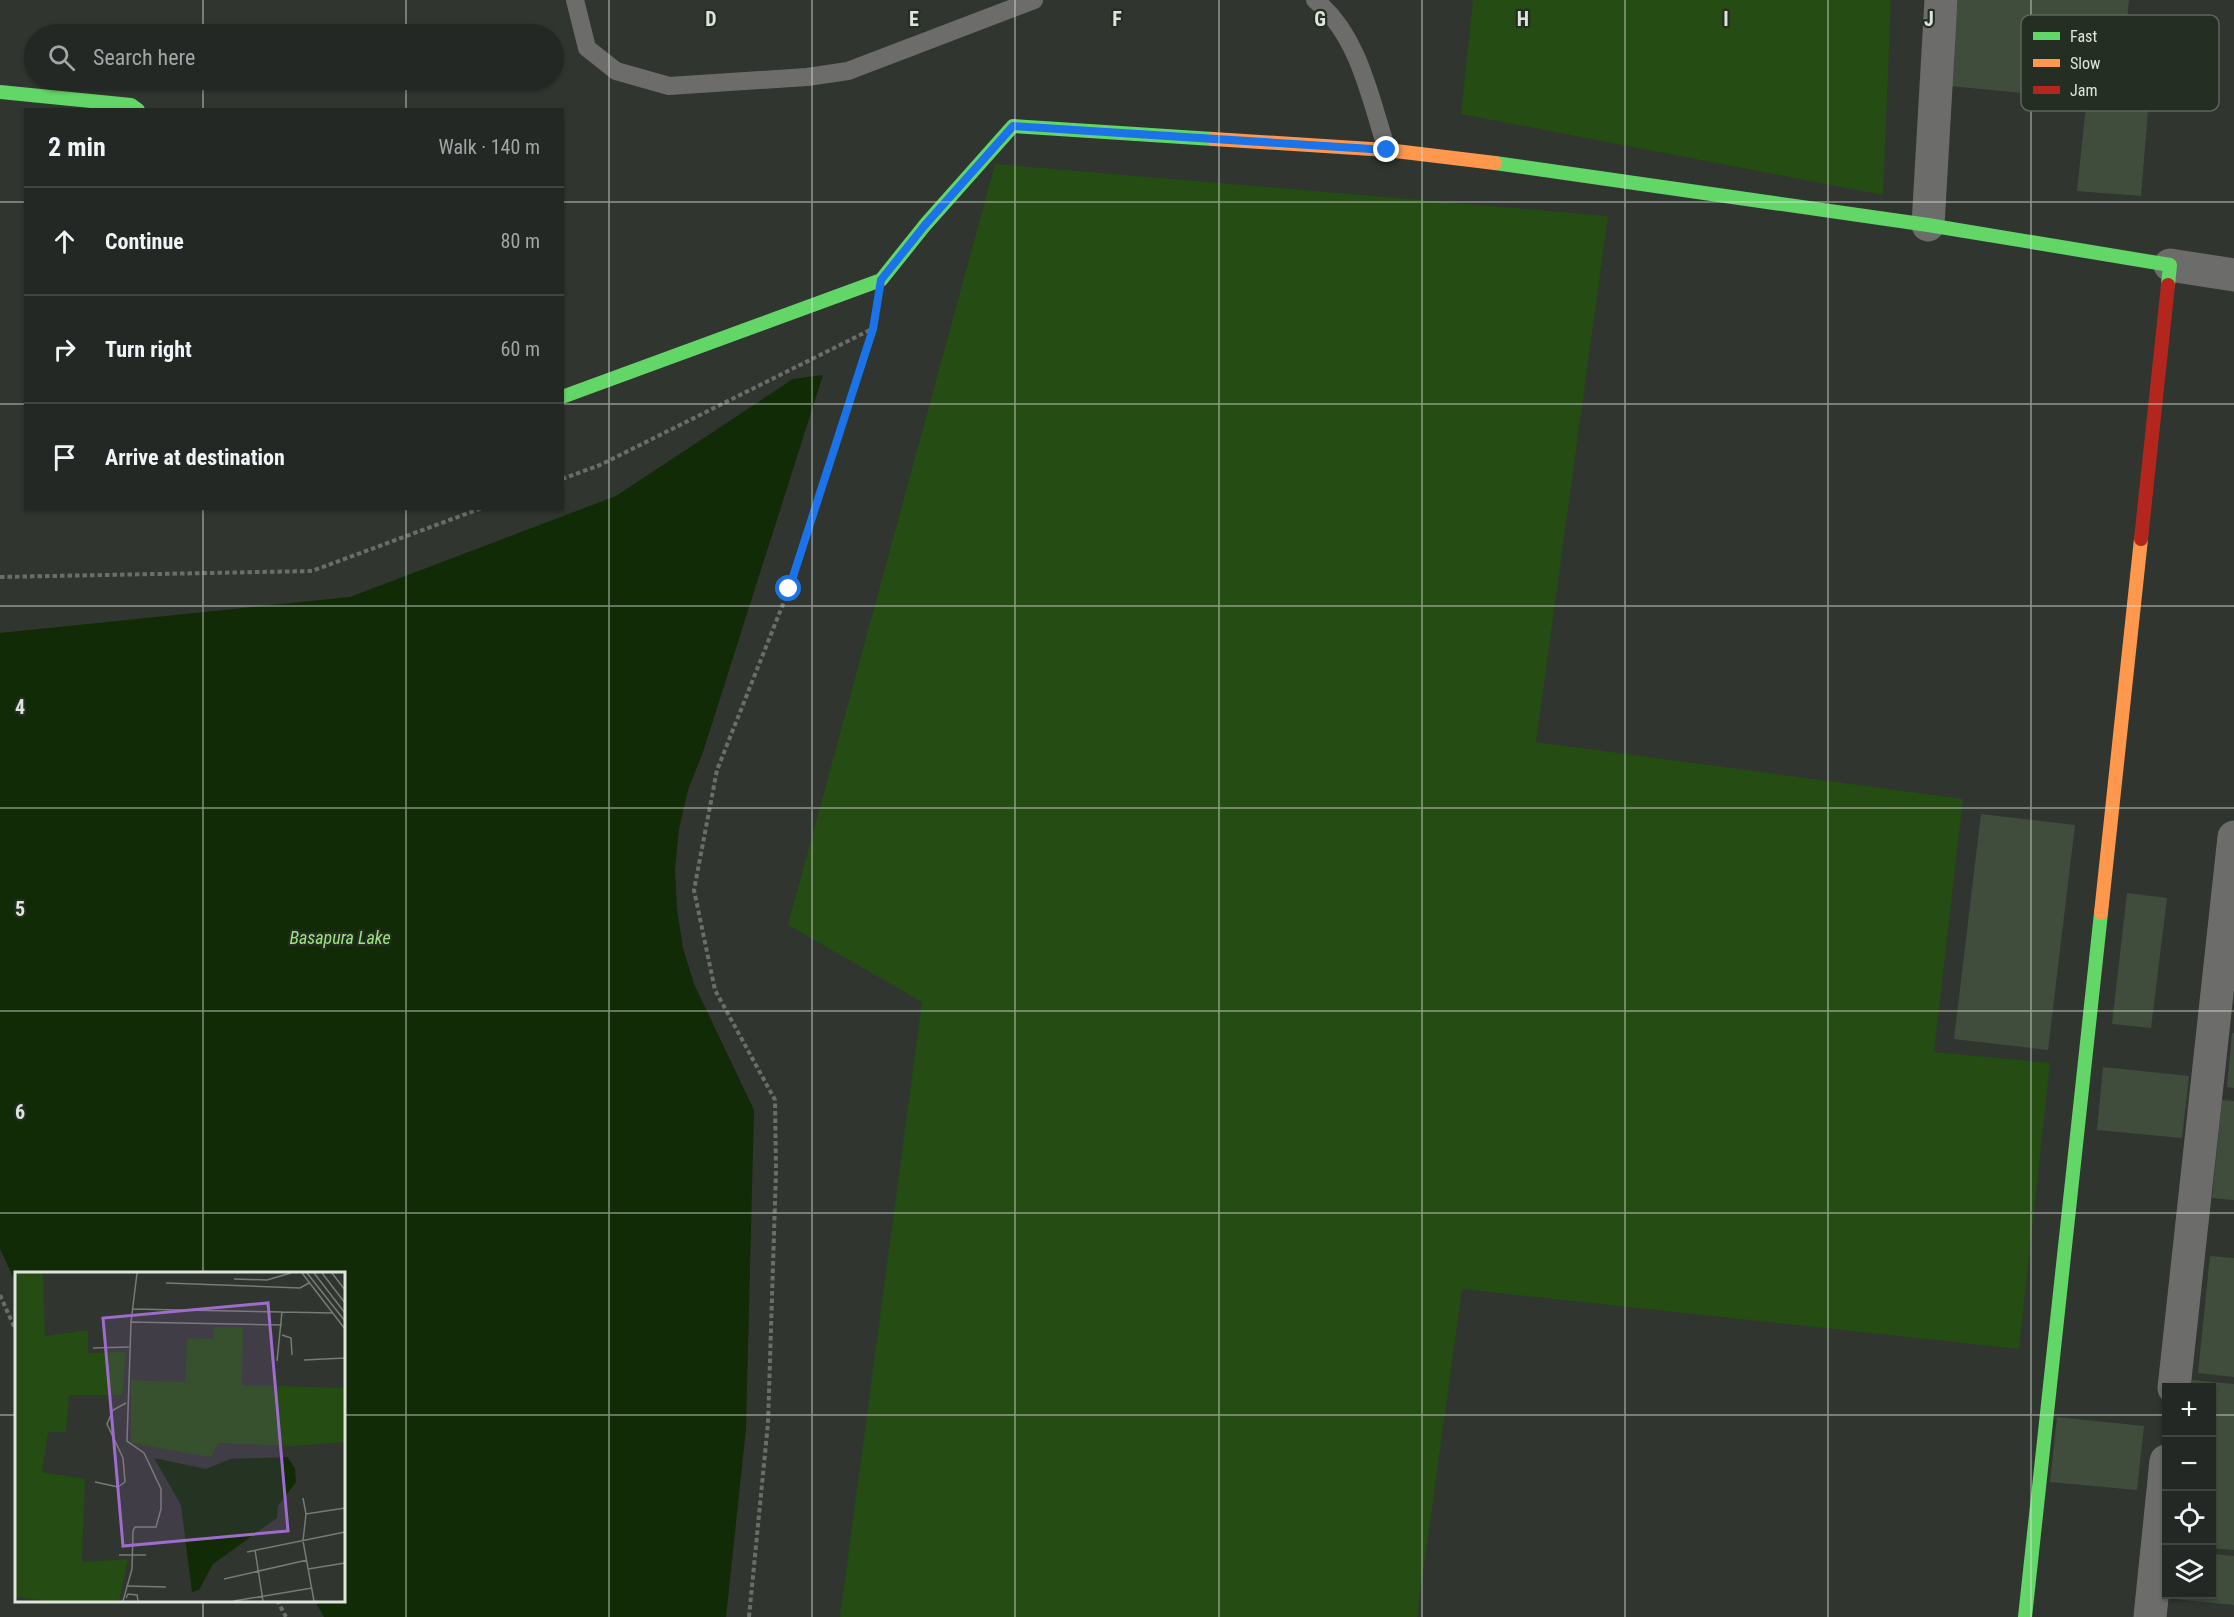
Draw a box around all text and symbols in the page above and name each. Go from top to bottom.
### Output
text: D [705,7,717,31]
text: E [909,7,919,31]
text: F [1112,7,1122,31]
text: G [1314,7,1326,31]
text: H [1517,7,1529,31]
text: I [1723,7,1729,31]
text: J [1924,7,1934,31]
legend [2021,15,2219,111]
search box [24,24,564,90]
text: Fast [2070,27,2097,46]
icon: search [45,41,78,74]
text: Search here [93,45,195,70]
text: Slow [2070,54,2100,73]
text: Jam [2070,81,2097,100]
text: 2 min [48,132,106,162]
text: Walk · 140 m [439,135,540,159]
route end [1373,136,1399,162]
icon: ahead [48,225,81,258]
text: Continue [105,229,184,254]
text: 80 m [501,229,540,253]
icon: right [48,333,81,366]
text: Turn right [105,337,192,362]
text: 60 m [501,337,540,361]
icon: arrive [48,441,81,474]
text: Arrive at destination [105,445,285,470]
route start [775,575,801,601]
text: 4 [15,695,25,719]
text: 5 [15,897,25,921]
water label: Basapura Lake [289,927,391,948]
text: 6 [15,1100,25,1124]
inset map [15,1272,345,1602]
map controls [2162,1383,2216,1599]
button: + [2162,1383,2216,1437]
button: − [2162,1437,2216,1491]
button: locate [2162,1491,2216,1545]
button: layers [2162,1545,2216,1599]

